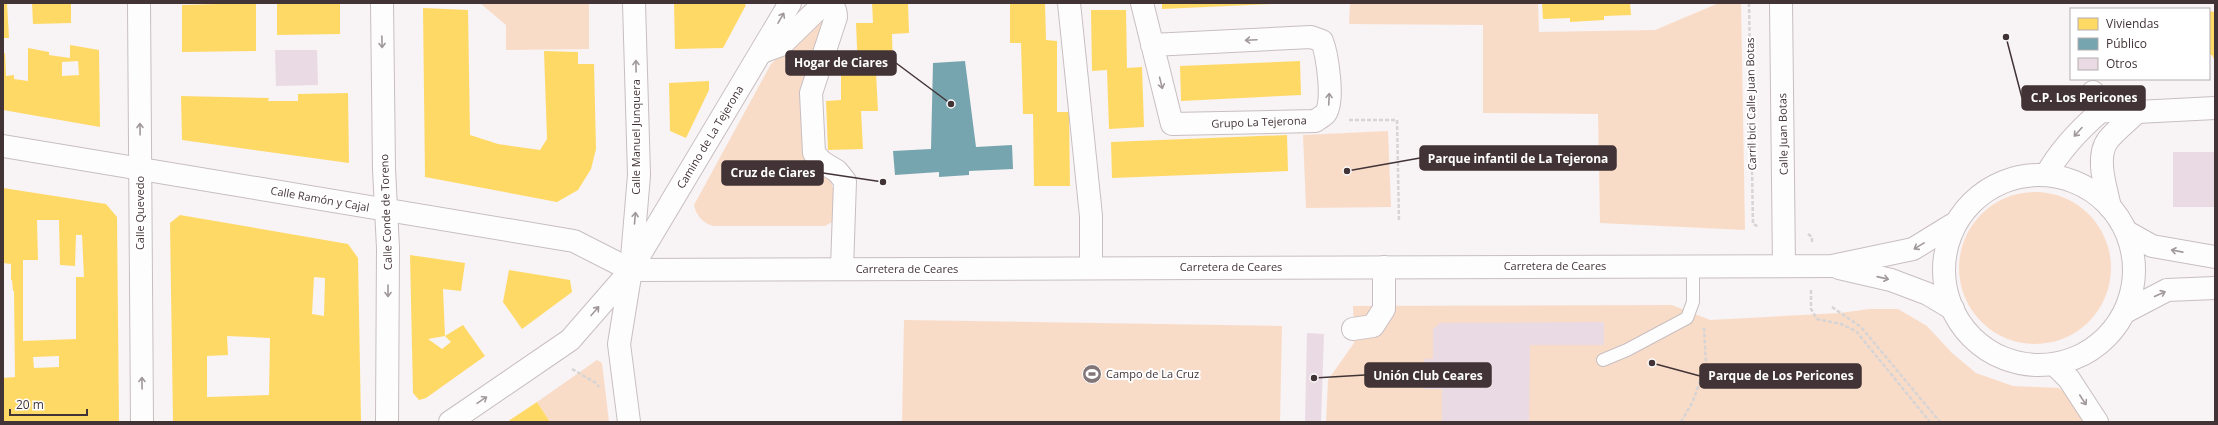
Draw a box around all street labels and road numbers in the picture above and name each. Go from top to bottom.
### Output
street label: Carril bici Calle Juan Botas [1742,37,1759,171]
street label: Calle Manuel Junquera [628,79,643,195]
street label: Camino de La Tejerona [673,82,746,191]
street label: Calle Juan Botas [1774,93,1791,175]
street label: Grupo La Tejerona [1211,112,1307,131]
street label: Calle Conde de Toreno [376,153,395,270]
street label: Calle Quevedo [132,176,147,250]
street label: Calle Ramón y Cajal [270,182,371,215]
street label: Carretera de Ceares [1504,258,1606,273]
street label: Carretera de Ceares [1180,259,1282,274]
street label: Carretera de Ceares [856,261,958,276]

